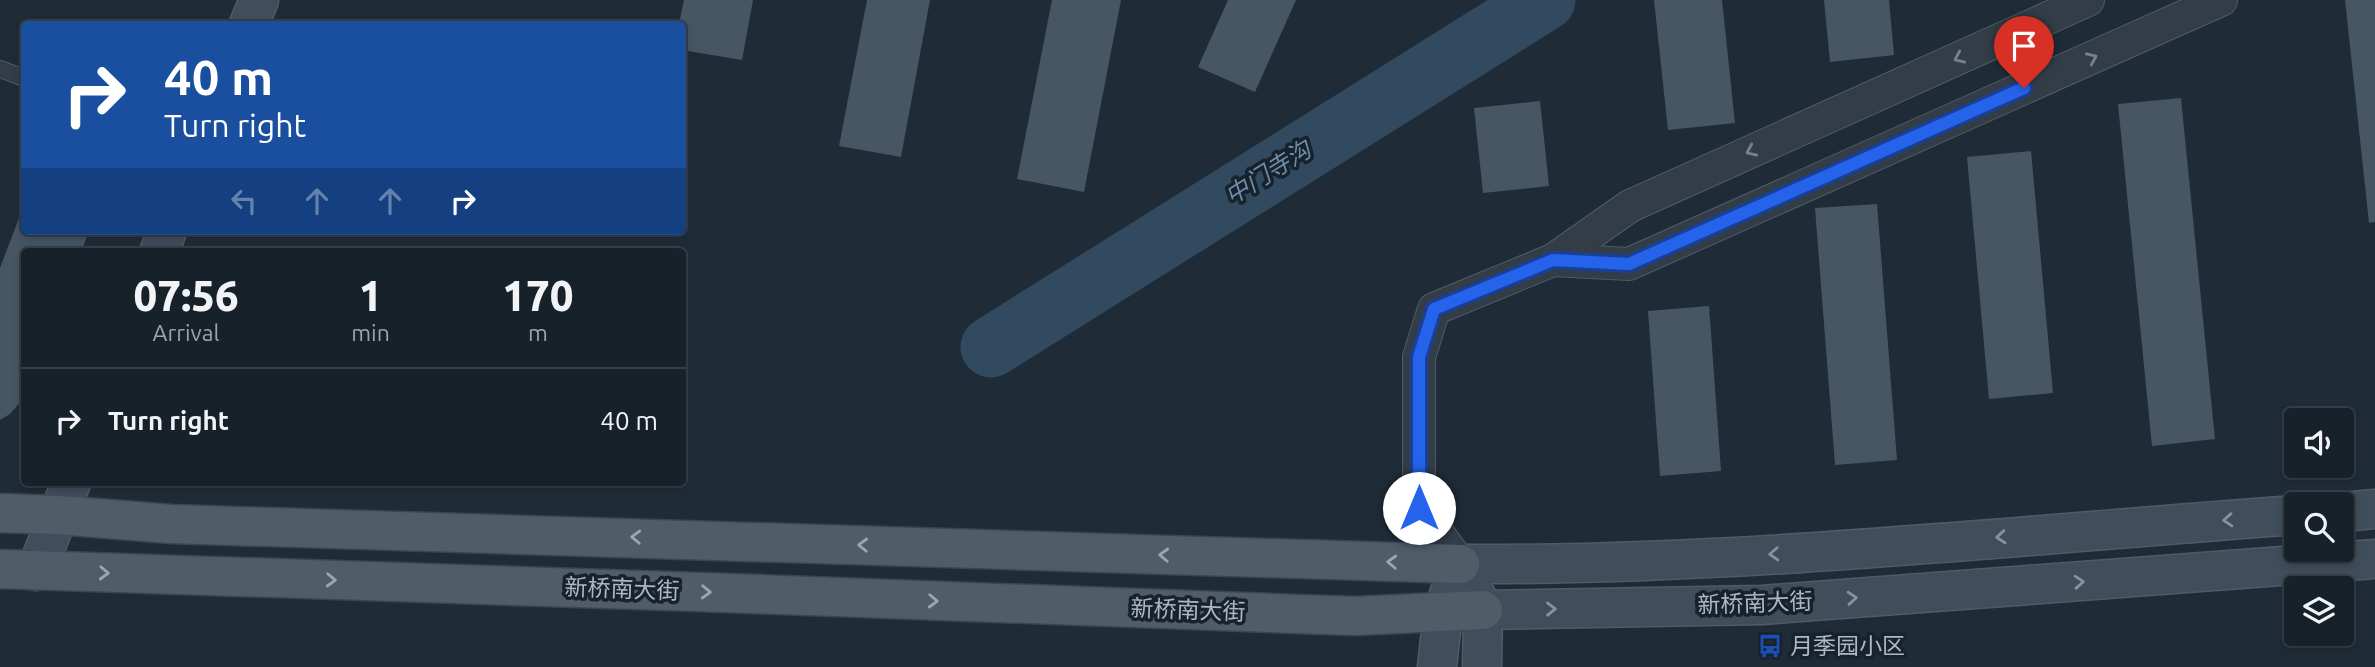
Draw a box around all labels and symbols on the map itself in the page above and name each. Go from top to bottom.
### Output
pin [1994,16,2054,88]
one-way arrow [1953,50,1966,64]
one-way arrow [2085,52,2097,66]
water label: 中门寺沟 [1220,134,1318,209]
one-way arrow [1746,143,1758,157]
position arrow [1382,471,1456,545]
one-way arrow [2222,512,2233,527]
one-way arrow [1995,529,2006,544]
one-way arrow [630,530,641,545]
one-way arrow [858,537,869,552]
one-way arrow [1768,546,1779,561]
one-way arrow [1158,547,1169,562]
one-way arrow [1386,554,1396,570]
one-way arrow [99,565,110,581]
one-way arrow [326,573,337,588]
street label: 新桥南大街 [564,574,680,603]
one-way arrow [2073,575,2084,590]
one-way arrow [700,585,711,600]
street label: 新桥南大街 [1697,588,1813,617]
one-way arrow [1847,591,1858,606]
one-way arrow [928,593,939,608]
street label: 新桥南大街 [1130,595,1246,624]
one-way arrow [1546,601,1557,617]
bus stop icon: 月季园小区 [1756,632,1784,660]
place label: 月季园小区 [1790,633,1905,658]

